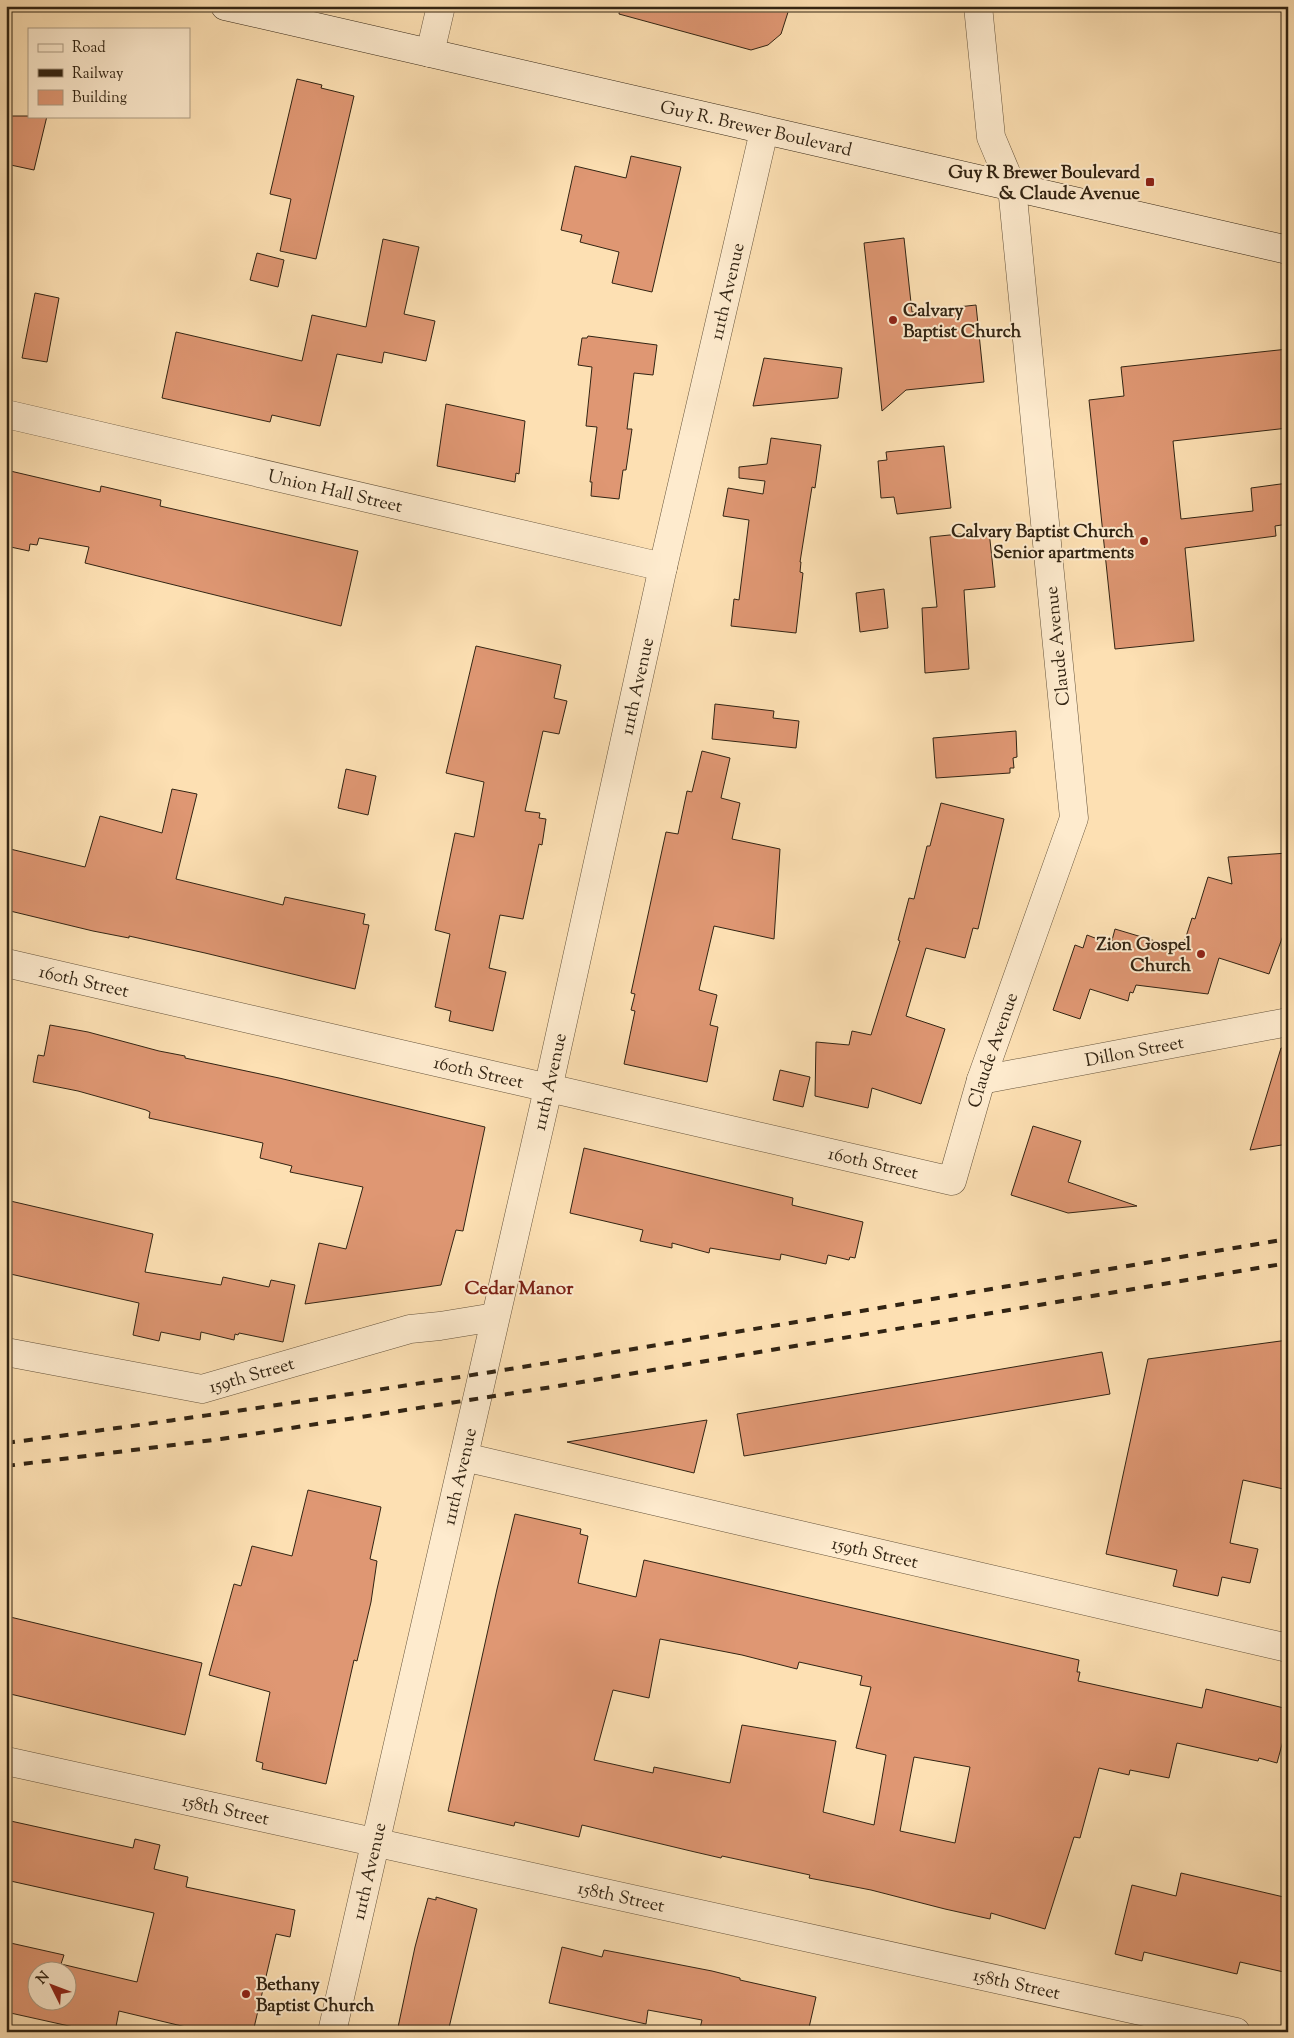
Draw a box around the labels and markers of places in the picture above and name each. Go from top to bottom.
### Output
place label: Guy R Brewer Boulevard & Claude Avenue [948,161,1141,208]
marker: Guy R Brewer Boulevard & Claude Avenue [1144,176,1156,188]
place label: Calvary Baptist Church [903,299,1022,346]
marker: Calvary Baptist Church [887,314,899,326]
place label: Calvary Baptist Church Senior apartments [951,520,1134,567]
marker: Calvary Baptist Church Senior apartments [1138,535,1150,547]
place label: Zion Gospel Church [1097,933,1192,980]
marker: Zion Gospel Church [1195,948,1207,960]
place label: Bethany Baptist Church [256,1973,375,2020]
marker: Bethany Baptist Church [240,1988,252,2000]

